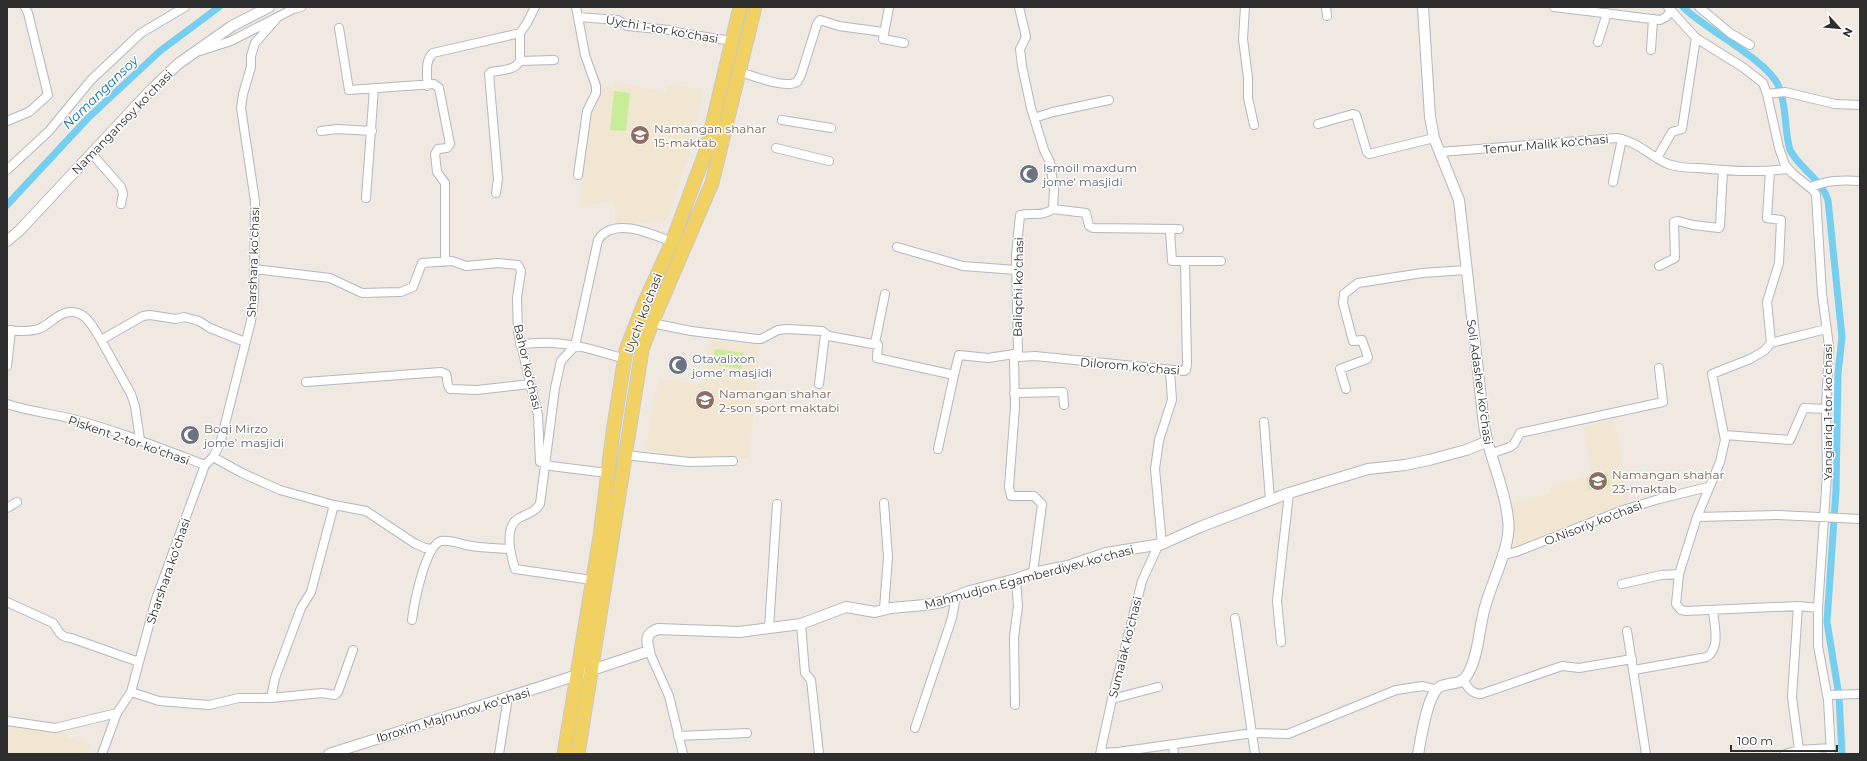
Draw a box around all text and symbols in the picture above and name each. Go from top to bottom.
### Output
north arrow [1819,8,1859,48]
street label: Uychi 1-tor koʻchasi [604,12,720,46]
text: N [1840,25,1856,40]
water label: Namangansoy [59,51,142,132]
street label: Namangansoy koʻchasi [68,67,176,177]
place label: Namangan shahar 15-maktab [654,121,767,150]
school or university icon: Namangan shahar 15-maktab [629,124,651,146]
street label: Temur Malik koʻchasi [1483,131,1609,157]
place label: Ismoil maxdum jome' masjidi [1041,160,1137,189]
mosque icon: Ismoil maxdum jome' masjidi [1018,163,1040,185]
street label: Sharshara koʻchasi [244,206,262,318]
street label: Baliqchi koʻchasi [1010,237,1026,337]
street label: Uychi ko'chasi [621,271,665,355]
street label: Soli Adashev ko'chasi [1464,318,1496,446]
street label: Bahor koʻchasi [511,323,545,411]
street label: Yangiariq 1-tor koʻchasi [1820,344,1835,480]
place label: Otavalixon jome’ masjidi [690,351,772,380]
mosque icon: Otavalixon jome’ masjidi [667,354,689,376]
street label: Dilorom koʻchasi [1080,354,1180,378]
place label: Namangan shahar 2-son sport maktabi [719,386,840,415]
school or university icon: Namangan shahar 2-son sport maktabi [694,389,716,411]
street label: Piskent 2-tor koʻchasi [66,412,192,468]
place label: Boqi Mirzo jome’ masjidi [202,421,284,450]
mosque icon: Boqi Mirzo jome’ masjidi [179,424,201,446]
place label: Namangan shahar 23-maktab [1612,467,1725,496]
school or university icon: Namangan shahar 23-maktab [1587,470,1609,492]
street label: O.Nisoriy ko'chasi [1542,497,1644,549]
street label: Sharshara koʻchasi [143,516,193,626]
street label: Mahmudjon Egamberdiyev koʻchasi [923,542,1135,612]
street label: Sumalak koʻchasi [1105,595,1145,699]
street label: Ibroxim Majnunov koʻchasi [374,684,532,746]
scale bar [1731,727,1837,753]
text: 100 m [1737,733,1773,748]

